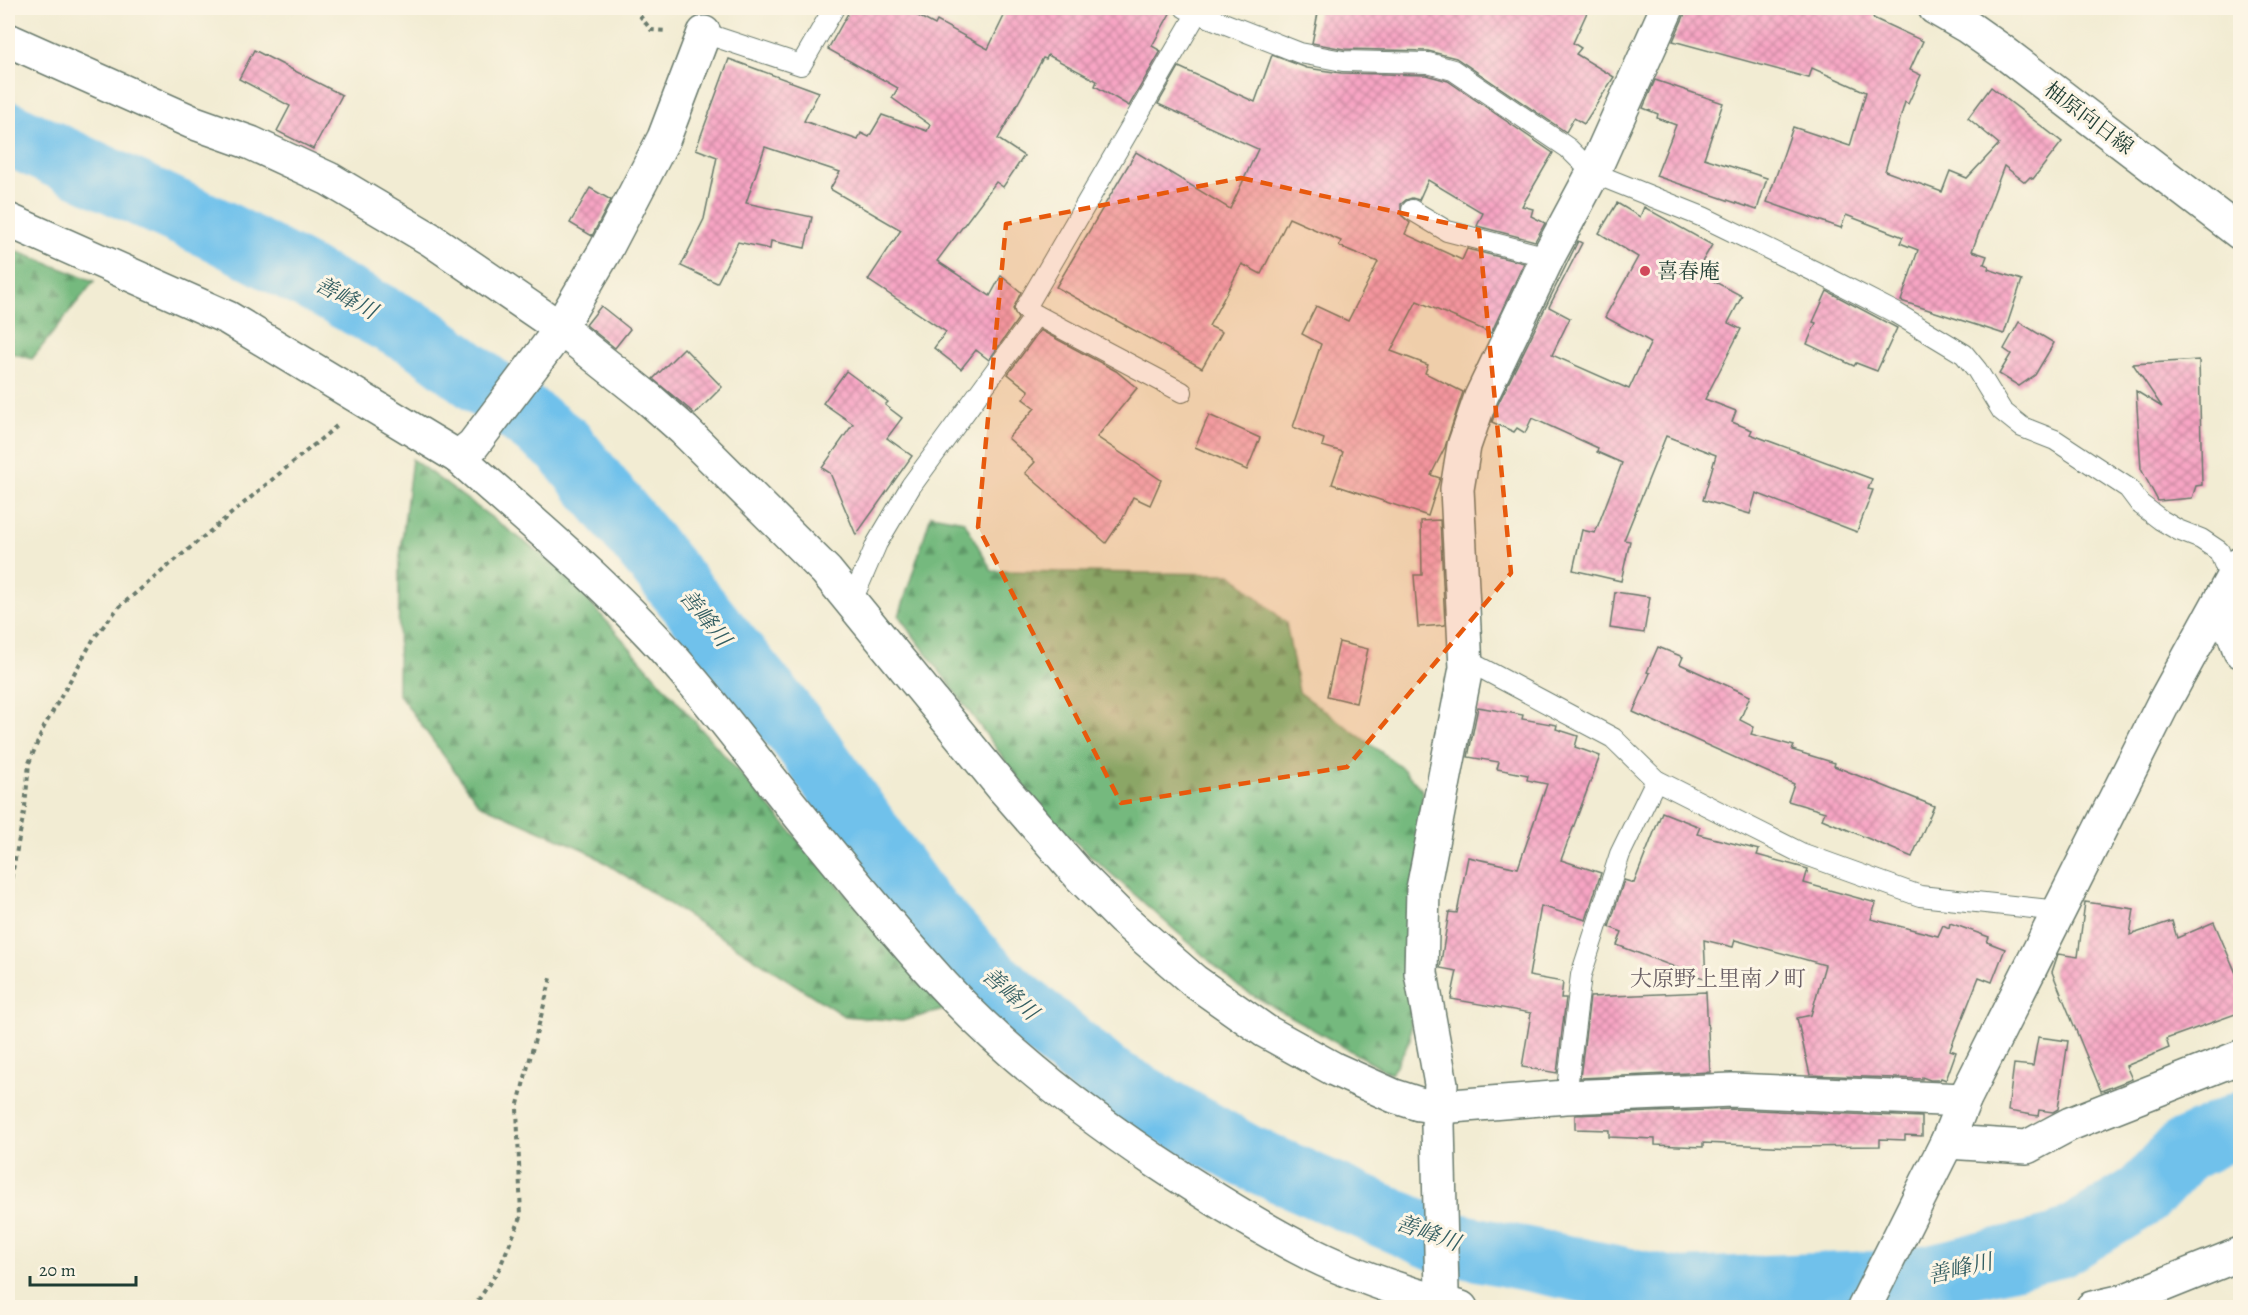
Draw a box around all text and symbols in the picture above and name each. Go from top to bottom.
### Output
street label: 柚原向日線 [2039,75,2139,161]
place label: 喜春庵 [1657,257,1720,285]
marker: 喜春庵 [1638,264,1652,278]
water label: 善峰川 [310,269,384,328]
water label: 善峰川 [673,583,739,655]
water label: 善峰川 [975,961,1046,1029]
district label: 大原野上里南ノ町 [1630,964,1806,994]
water label: 善峰川 [1392,1208,1466,1259]
water label: 善峰川 [1924,1247,1997,1291]
scale bar [30,1249,136,1287]
text: 20 m [39,1258,76,1282]

